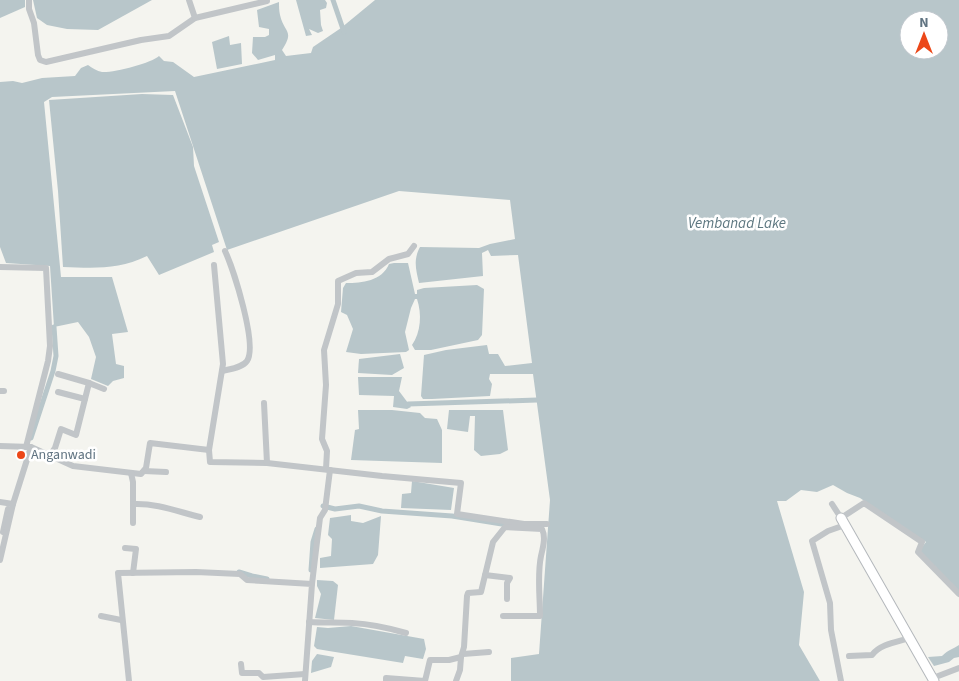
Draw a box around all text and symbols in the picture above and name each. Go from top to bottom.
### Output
north arrow [899,10,949,60]
text: N [919,13,929,33]
water label: Vembanad Lake [688,213,786,234]
place label: Anganwadi [31,445,96,465]
marker: Anganwadi [15,449,27,461]

